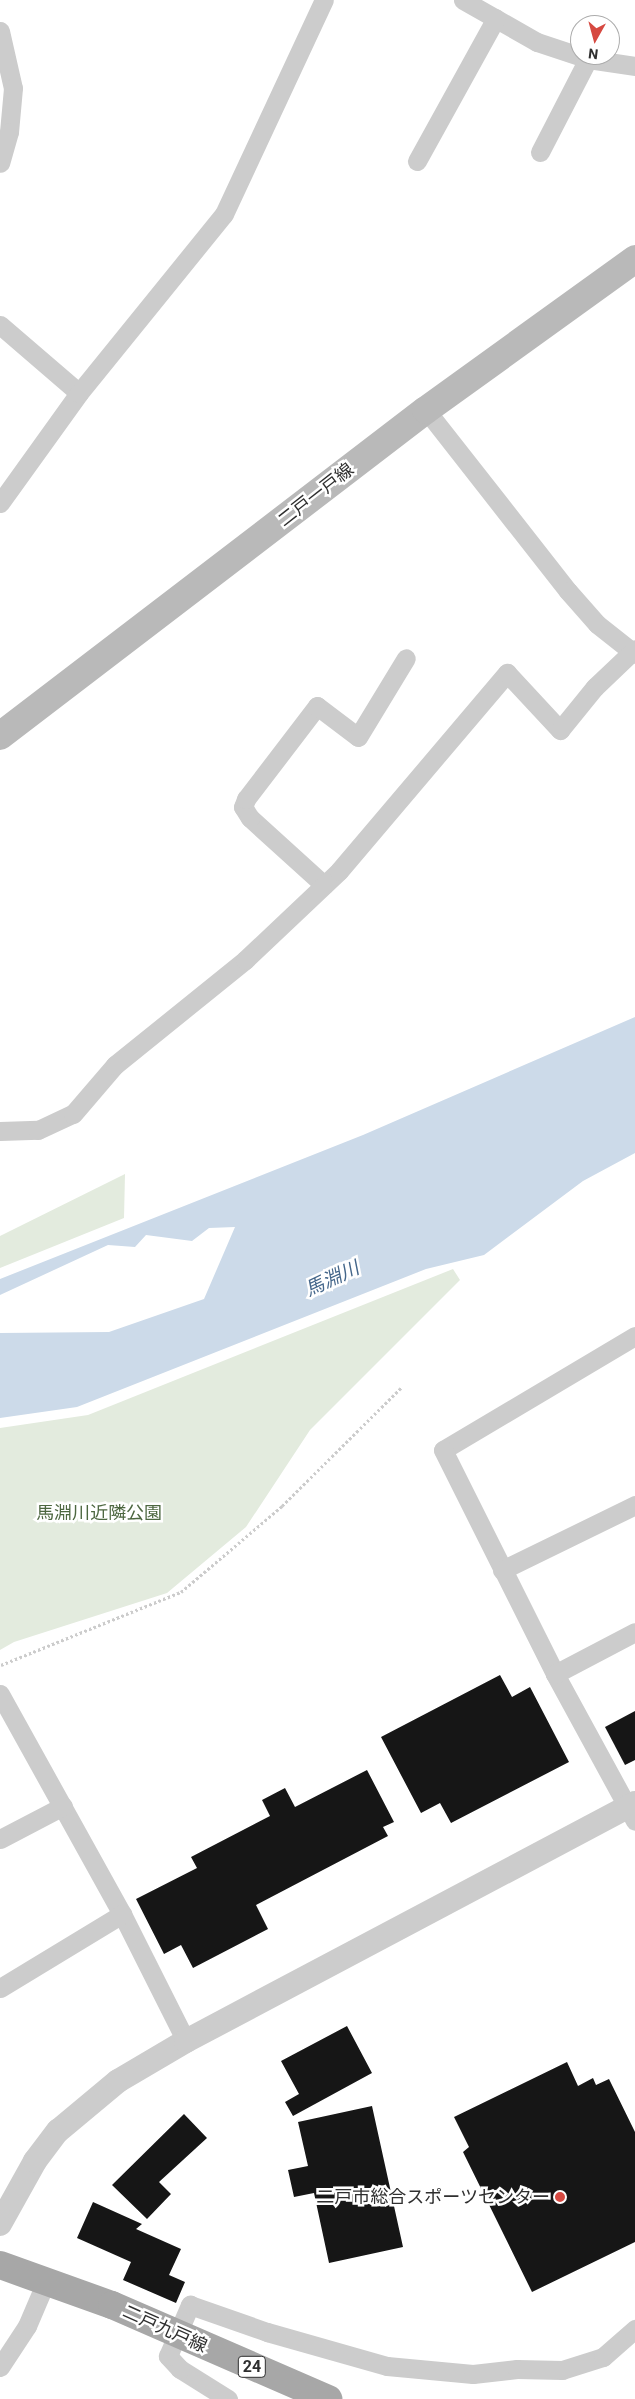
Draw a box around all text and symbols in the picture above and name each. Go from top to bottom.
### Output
north arrow [570,15,620,65]
text: N [587,45,599,62]
street label: 二戸一戸線 [274,459,358,531]
water label: 馬淵川 [301,1257,363,1301]
park label: 馬淵川近隣公園 [36,1502,162,1524]
place label: 二戸市総合スポーツセンター [316,2186,550,2208]
marker: 二戸市総合スポーツセンター [554,2191,566,2203]
street label: 二戸九戸線 [119,2301,211,2357]
road number: 24 [237,2354,267,2380]

